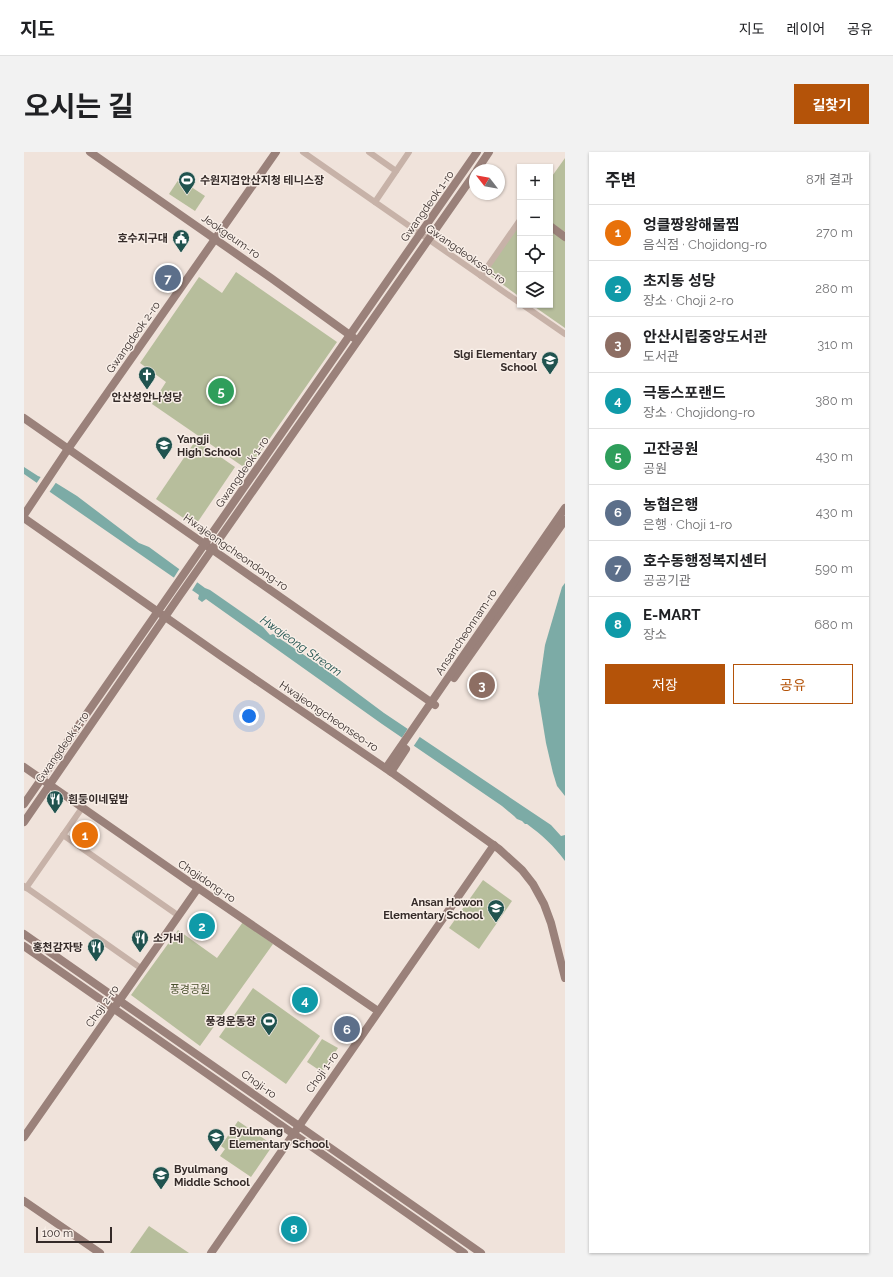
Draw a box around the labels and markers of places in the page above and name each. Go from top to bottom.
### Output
sports icon: 수원지검안산지청 테니스장 [177,170,197,195]
place label: 수원지검안산지청 테니스장 [200,174,324,187]
public building icon: 호수지구대 [171,228,191,253]
place label: 호수지구대 [117,232,168,245]
pin: 7 [155,263,181,293]
place label: Slgi Elementary School [453,348,538,374]
school or university icon: Slgi Elementary School [540,350,560,375]
church icon: 안산성안나성당 [137,365,157,390]
pin: 5 [208,376,234,406]
place label: 안산성안나성당 [112,391,182,404]
place label: Yangji High School [177,433,241,459]
school or university icon: Yangji High School [154,435,174,460]
pin: 3 [469,670,495,700]
restaurant icon: 흰둥이네덮밥 [45,789,65,814]
place label: 흰둥이네덮밥 [68,793,129,806]
pin: 1 [72,820,98,850]
place label: Ansan Howon Elementary School [383,896,484,922]
school or university icon: Ansan Howon Elementary School [486,898,506,923]
pin: 2 [189,911,215,941]
restaurant icon: 소가네 [130,928,150,953]
place label: 소가네 [153,932,183,945]
restaurant icon: 홍천감자탕 [86,937,106,962]
place label: 홍천감자탕 [32,941,83,954]
pin: 4 [292,985,318,1015]
sports icon: 풍경운동장 [259,1011,279,1036]
pin: 6 [334,1014,360,1044]
place label: 풍경운동장 [205,1015,256,1028]
place label: Byulmang Elementary School [229,1125,329,1151]
school or university icon: Byulmang Elementary School [206,1127,226,1152]
place label: Byulmang Middle School [174,1163,250,1189]
school or university icon: Byulmang Middle School [151,1165,171,1190]
pin: 8 [281,1214,307,1244]

